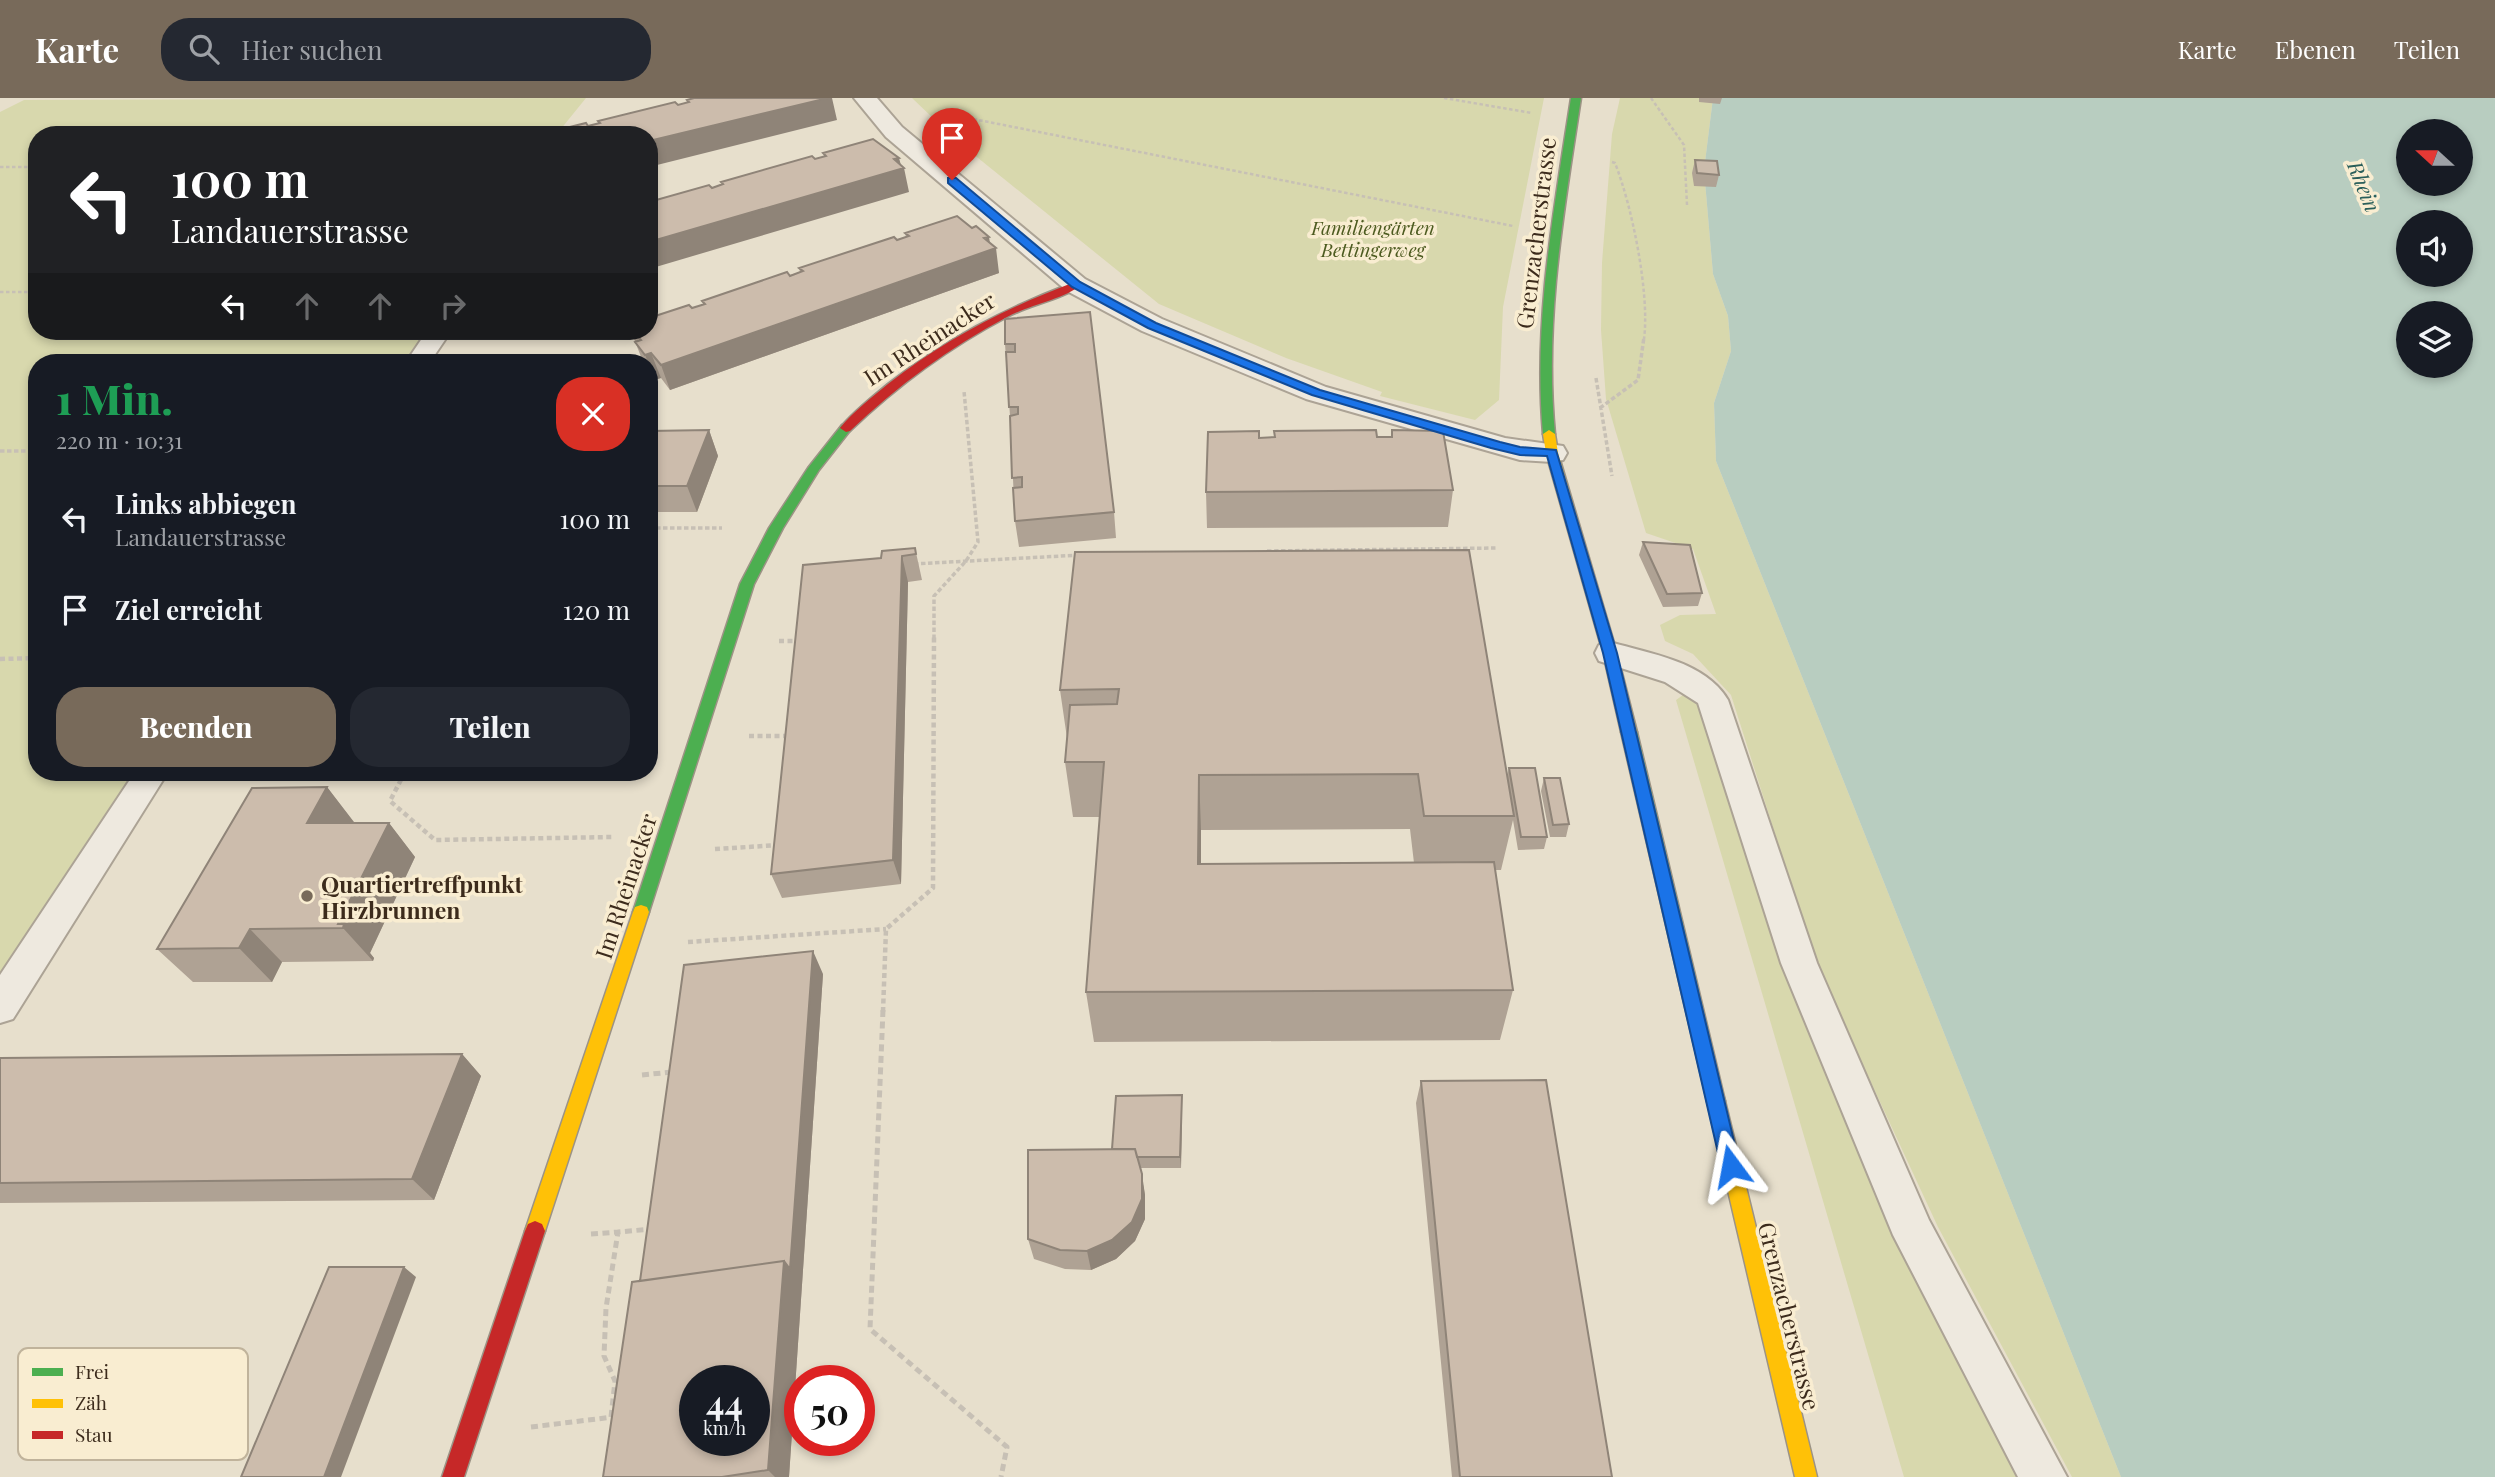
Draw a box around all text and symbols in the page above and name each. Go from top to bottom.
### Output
search box [161,18,651,81]
text: Karte [35,27,119,71]
icon: search [185,30,223,68]
text: Hier suchen [241,32,383,67]
text: Karte [2178,33,2237,65]
text: Ebenen [2275,33,2356,65]
text: Teilen [2394,33,2460,65]
pin [922,108,982,180]
icon: arrive [933,119,971,157]
north arrow [2396,119,2473,196]
map controls [2396,119,2473,378]
street label: Grenzacherstrasse [1508,136,1562,330]
text: 100 m [171,145,309,210]
icon: left [56,154,147,245]
water label: Rhein [2342,155,2388,216]
text: Landauerstrasse [171,208,409,251]
button: sound [2396,210,2473,287]
park label: Familiengärten Bettingerweg [1310,214,1435,262]
street label: Im Rheinacker [857,284,1001,392]
icon: left [215,287,253,325]
icon: ahead [288,287,326,325]
icon: ahead [361,287,399,325]
icon: right [434,287,472,325]
button: layers [2396,301,2473,378]
text: 1 Min. [56,370,173,426]
button: close [556,377,630,451]
text: 220 m · 10:31 [56,424,183,455]
text: Links abbiegen [115,486,296,521]
icon: left [56,500,94,538]
text: 100 m [560,501,630,536]
text: Landauerstrasse [115,521,286,552]
icon: arrive [56,591,94,629]
text: Ziel erreicht [115,592,262,627]
text: 120 m [563,592,630,627]
button: Beenden [56,687,336,767]
button: Teilen [350,687,630,767]
street label: Im Rheinacker [587,809,663,963]
place label: Quartiertreffpunkt Hirzbrunnen [321,868,523,925]
marker: Quartiertreffpunkt Hirzbrunnen [299,888,315,904]
position arrow [1694,1129,1768,1203]
street label: Grenzacherstrasse [1752,1219,1828,1413]
legend [18,1348,248,1460]
text: Frei [75,1358,110,1384]
speed limit sign: 50 [784,1365,875,1456]
text: 44 [706,1378,743,1425]
text: Zäh [75,1389,107,1415]
text: km/h [703,1416,746,1440]
text: Stau [75,1421,113,1447]

